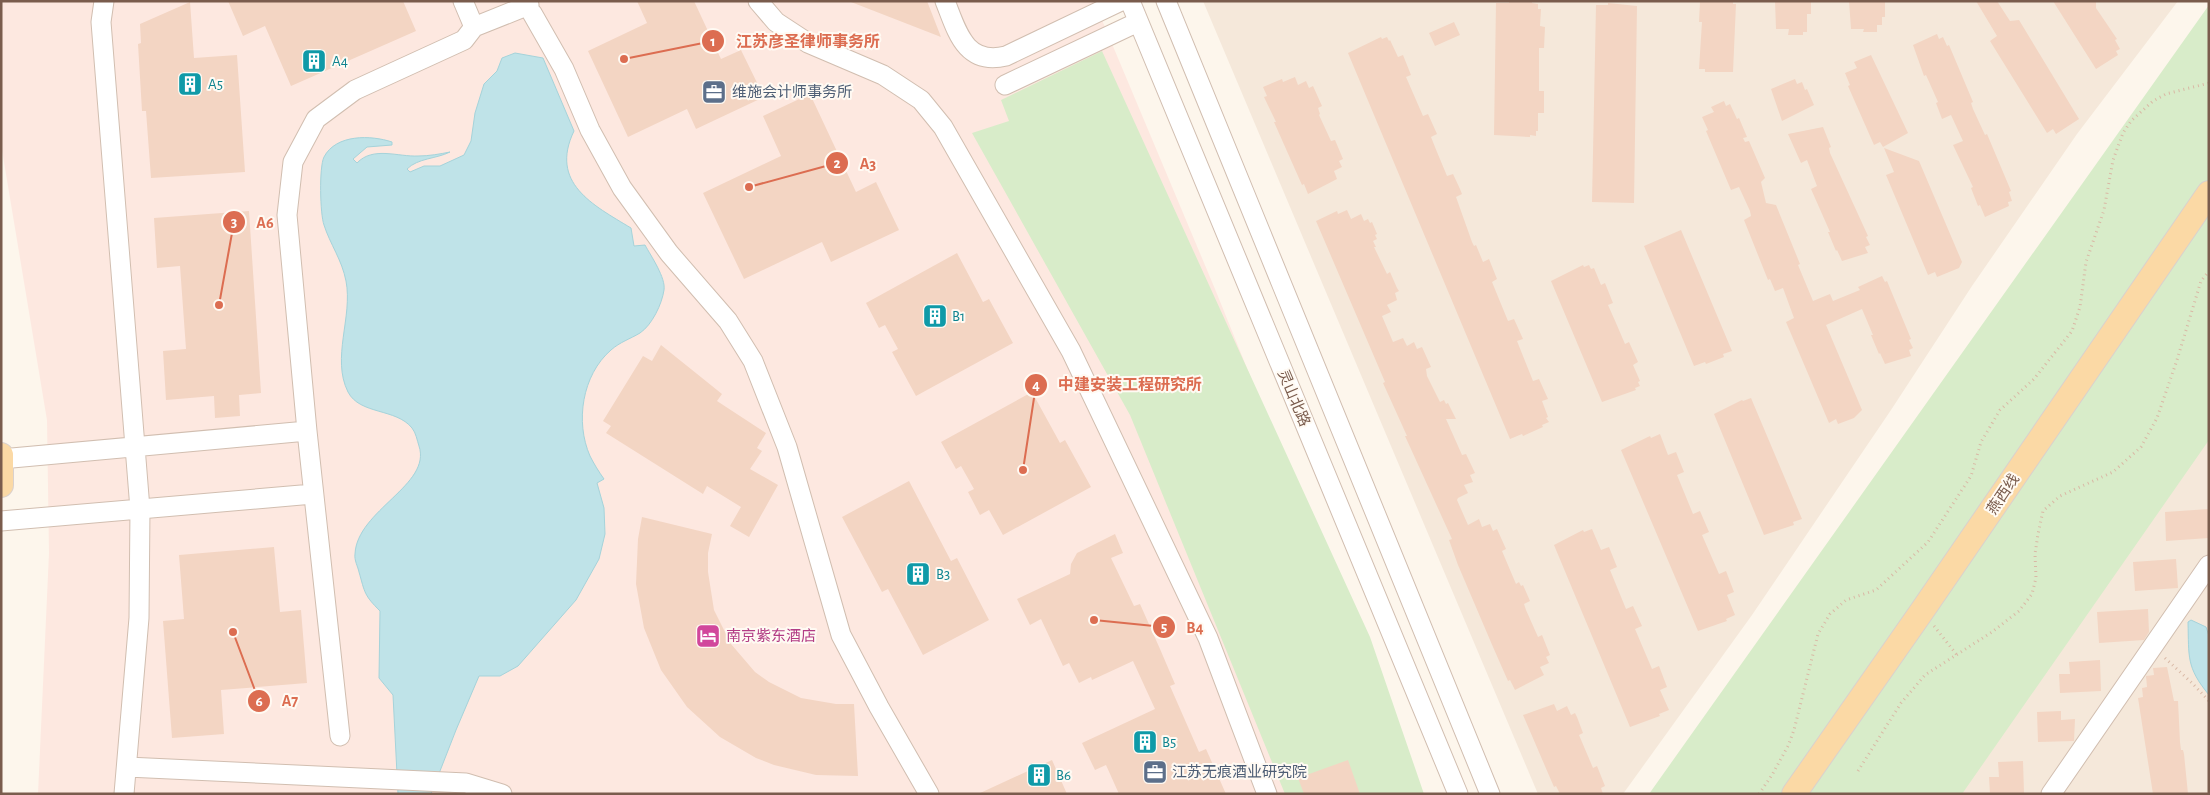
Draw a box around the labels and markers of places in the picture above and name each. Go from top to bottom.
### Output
callout: 江苏彦圣律师事务所 [701,26,890,57]
building icon: A4 [301,48,327,74]
place label: A4 [332,54,348,69]
building icon: A5 [177,71,203,97]
place label: A5 [208,77,223,92]
office icon: 维施会计师事务所 [701,79,727,105]
place label: 维施会计师事务所 [732,84,852,100]
callout: A3 [825,147,886,178]
callout: A6 [222,207,284,238]
building icon: B1 [922,303,948,329]
place label: B1 [952,309,965,324]
callout: 中建安装工程研究所 [1023,369,1212,400]
building icon: B3 [905,561,931,587]
place label: B3 [936,567,950,582]
callout: B4 [1151,611,1214,642]
hotel icon: 南京紫东酒店 [695,623,721,649]
place label: 南京紫东酒店 [726,628,816,644]
callout: A7 [246,685,308,716]
building icon: B5 [1132,729,1158,755]
place label: B5 [1162,735,1176,750]
office icon: 江苏无痕酒业研究院 [1142,759,1168,785]
building icon: B6 [1026,762,1052,788]
place label: 江苏无痕酒业研究院 [1172,764,1307,780]
place label: B6 [1056,768,1071,783]

